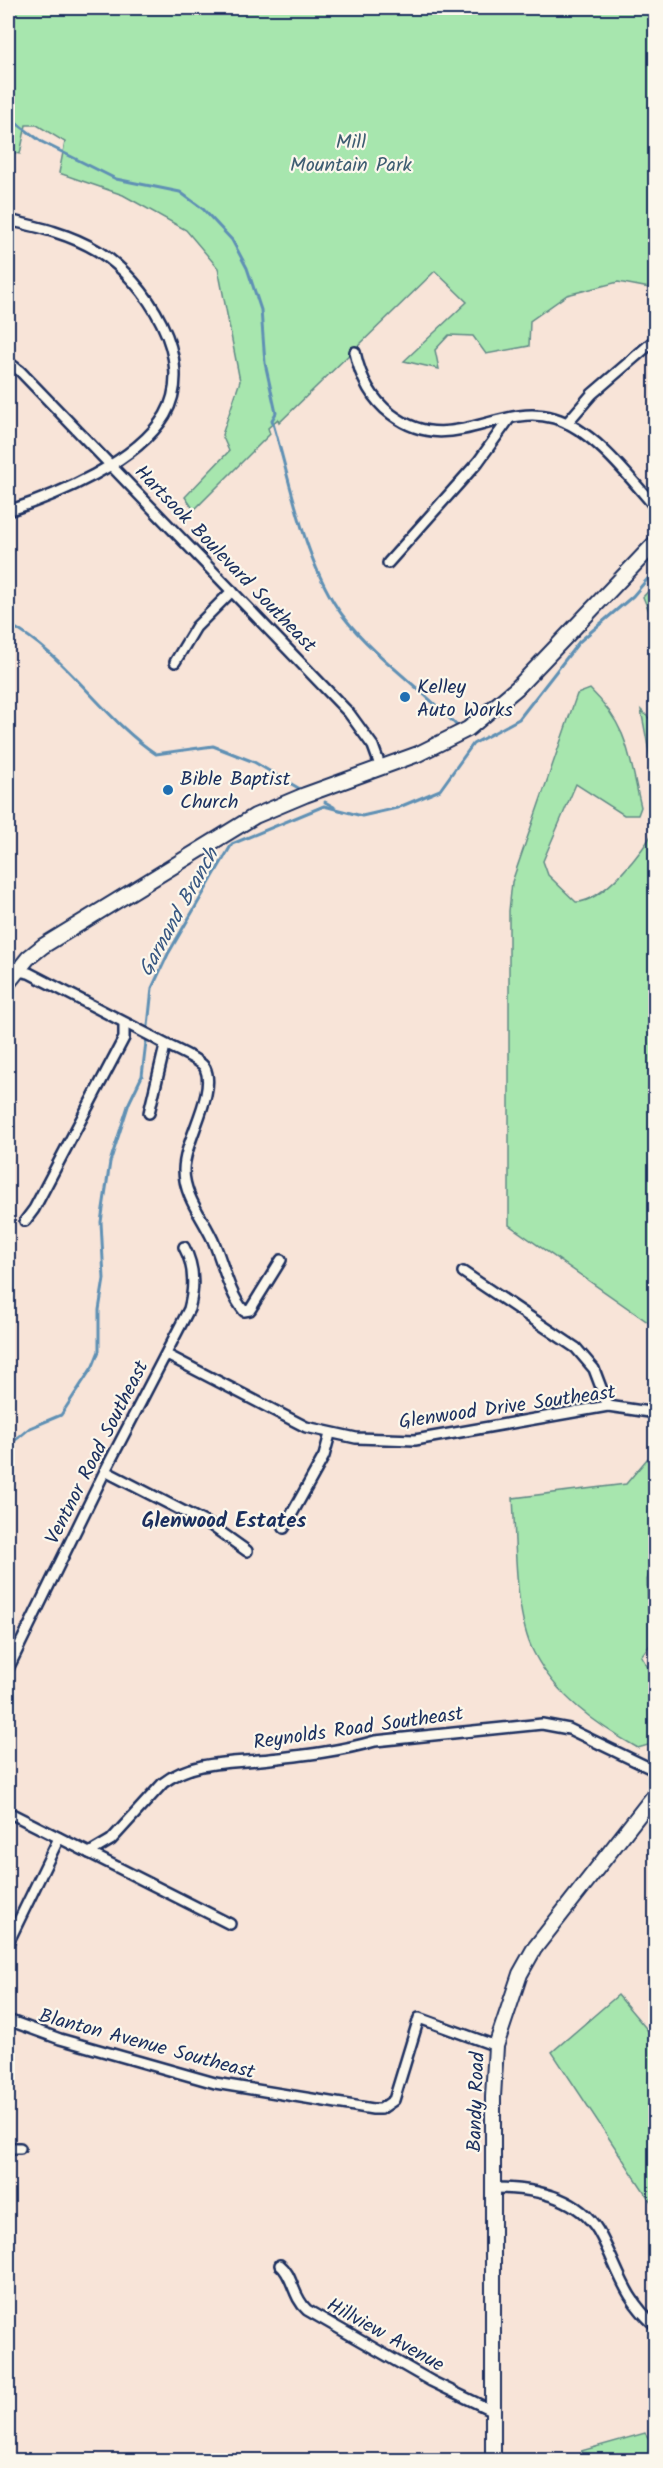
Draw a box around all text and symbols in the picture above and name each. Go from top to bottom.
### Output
park label: Mill Mountain Park [290,127,413,182]
street label: Hartsook Boulevard Southeast [126,458,324,661]
place label: Kelley Auto Works [417,672,513,727]
marker: Kelley Auto Works [398,690,412,704]
place label: Bible Baptist Church [180,764,291,819]
marker: Bible Baptist Church [161,783,175,797]
water label: Garnand Branch [130,841,229,983]
street label: Ventnor Road Southeast [37,1355,158,1551]
street label: Glenwood Drive Southeast [397,1377,618,1439]
district label: Glenwood Estates [142,1505,306,1538]
street label: Reynolds Road Southeast [251,1698,466,1760]
street label: Blanton Avenue Southeast [35,2001,258,2089]
street label: Bandy Road [459,2050,495,2153]
street label: Hillview Avenue [320,2290,450,2381]

